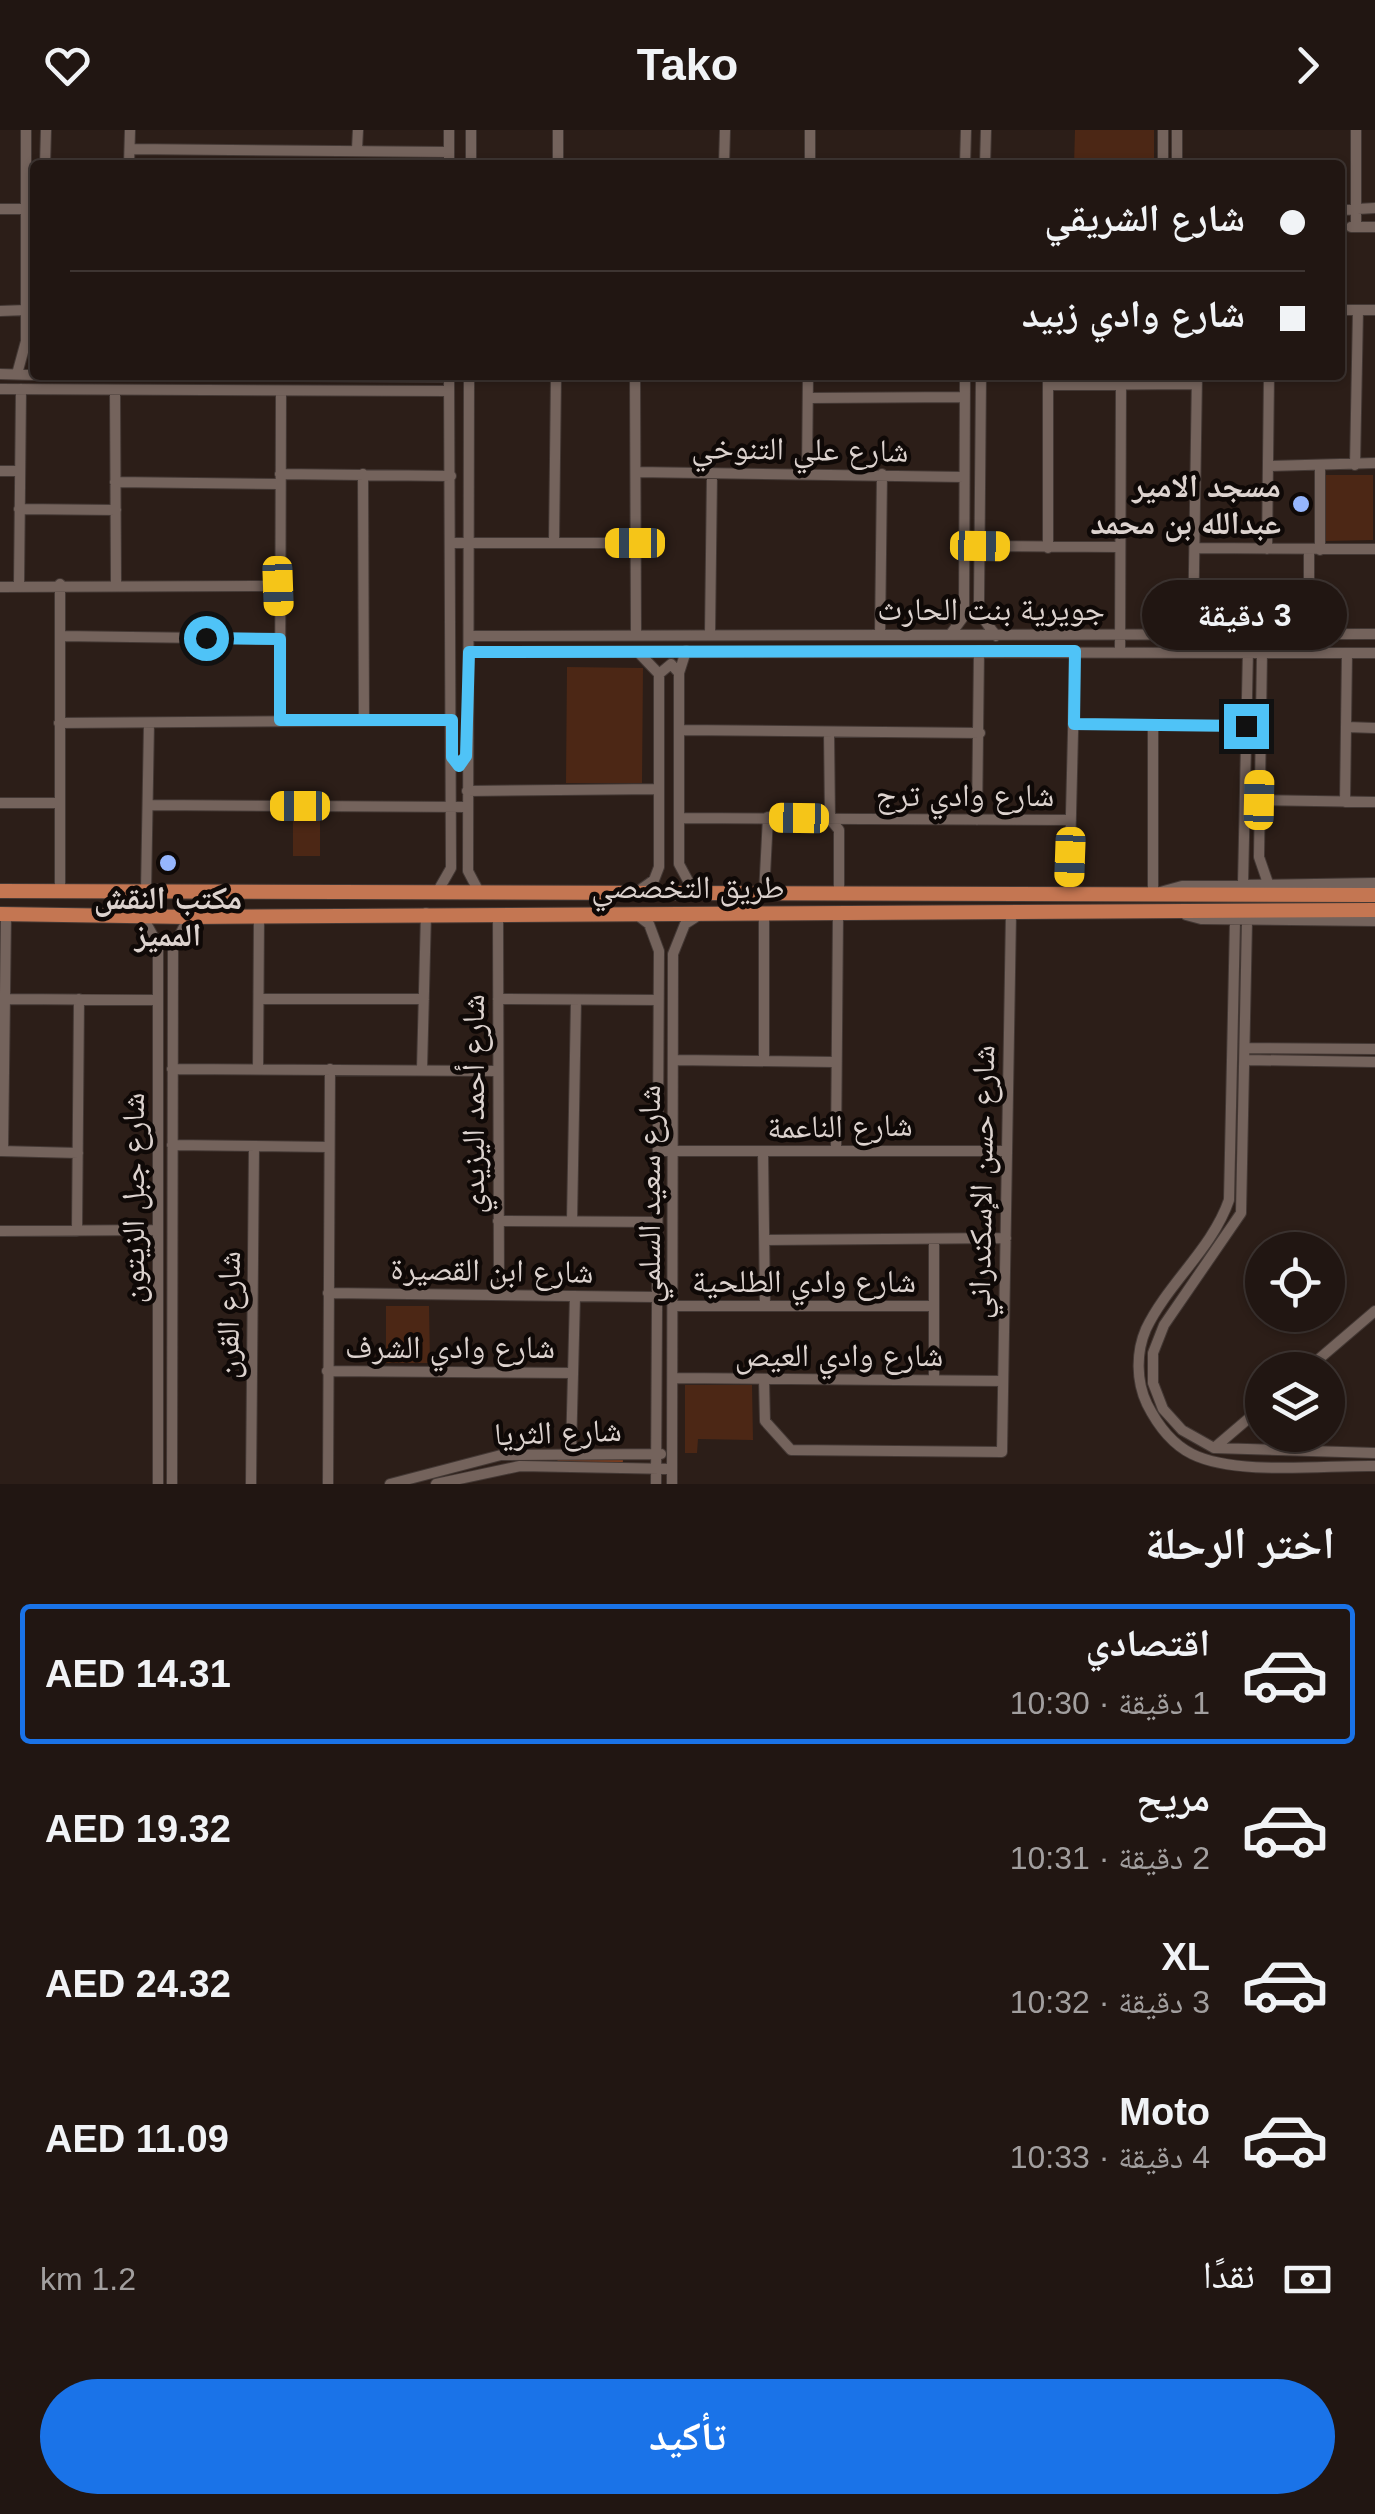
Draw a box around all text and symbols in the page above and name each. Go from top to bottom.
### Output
icon: heart [40,38,95,93]
icon: forward [1280,38,1335,93]
text: Tako [637,39,738,90]
text: شارع الشريقي [1044,197,1245,239]
text: شارع وادي زبيد [1022,293,1245,335]
street label: شارع علي التنوخي [691,429,909,476]
place label: مسجد الامير عبدالله بن محمد [1090,468,1281,542]
marker: مسجد الامير عبدالله بن محمد [1290,493,1312,515]
car [605,528,665,558]
car [950,530,1010,562]
car [262,555,294,617]
callout: 3 دقيقة [1144,581,1348,651]
street label: جويرية بنت الحارث [877,591,1105,627]
text: 3 دقيقة [1198,597,1291,633]
route start [184,616,229,661]
route end [1224,704,1269,749]
car [1243,770,1275,830]
street label: شارع وادي ترج [876,777,1054,820]
car [270,791,330,821]
car [769,802,829,834]
car [1054,826,1086,888]
marker: مكتب النقش المميز [157,852,179,874]
street label: طريق التخصصي [591,869,785,912]
place label: مكتب النقش المميز [94,880,242,953]
street label: شارع أحمد اليزيدي [454,994,498,1214]
street label: شارع حسن الإسكندراني [961,1045,1009,1319]
street label: شارع سعيد السلمي [631,1085,674,1303]
street label: شارع جبل الزيتون [115,1093,153,1303]
street label: شارع الناعمة [767,1107,913,1147]
map controls [1245,1232,1345,1452]
button: locate [1245,1232,1345,1332]
street label: شارع ابن القصيرة [390,1250,594,1292]
street label: شارع القرن [209,1251,249,1379]
street label: شارع وادي الطلحية [692,1263,916,1306]
street label: شارع وادي الشرف [345,1329,555,1372]
street label: شارع وادي العيص [735,1337,943,1380]
button: layers [1245,1352,1345,1452]
street label: شارع الثريا [494,1412,622,1454]
text: اختر الرحلة [1145,1518,1335,1569]
text: اقتصادي [1086,1622,1210,1664]
icon: car [1240,1629,1330,1719]
text: AED 14.31 [45,1653,231,1695]
text: 1 دقيقة · 10:30 [1010,1685,1210,1721]
text: مريح [1136,1777,1210,1819]
icon: car [1240,1784,1330,1874]
text: AED 19.32 [45,1808,231,1850]
text: 2 دقيقة · 10:31 [1010,1840,1210,1876]
text: XL [1161,1936,1210,1978]
icon: car [1240,1939,1330,2029]
text: AED 24.32 [45,1963,231,2005]
text: 3 دقيقة · 10:32 [1010,1984,1210,2020]
text: Moto [1119,2091,1210,2133]
icon: car [1240,2094,1330,2184]
text: AED 11.09 [45,2118,229,2160]
text: 4 دقيقة · 10:33 [1010,2139,1210,2175]
icon: cash [1280,2252,1335,2307]
text: نقدًا [1203,2254,1255,2296]
text: 1.2 km [40,2261,136,2297]
button: تأكيد [40,2379,1335,2494]

